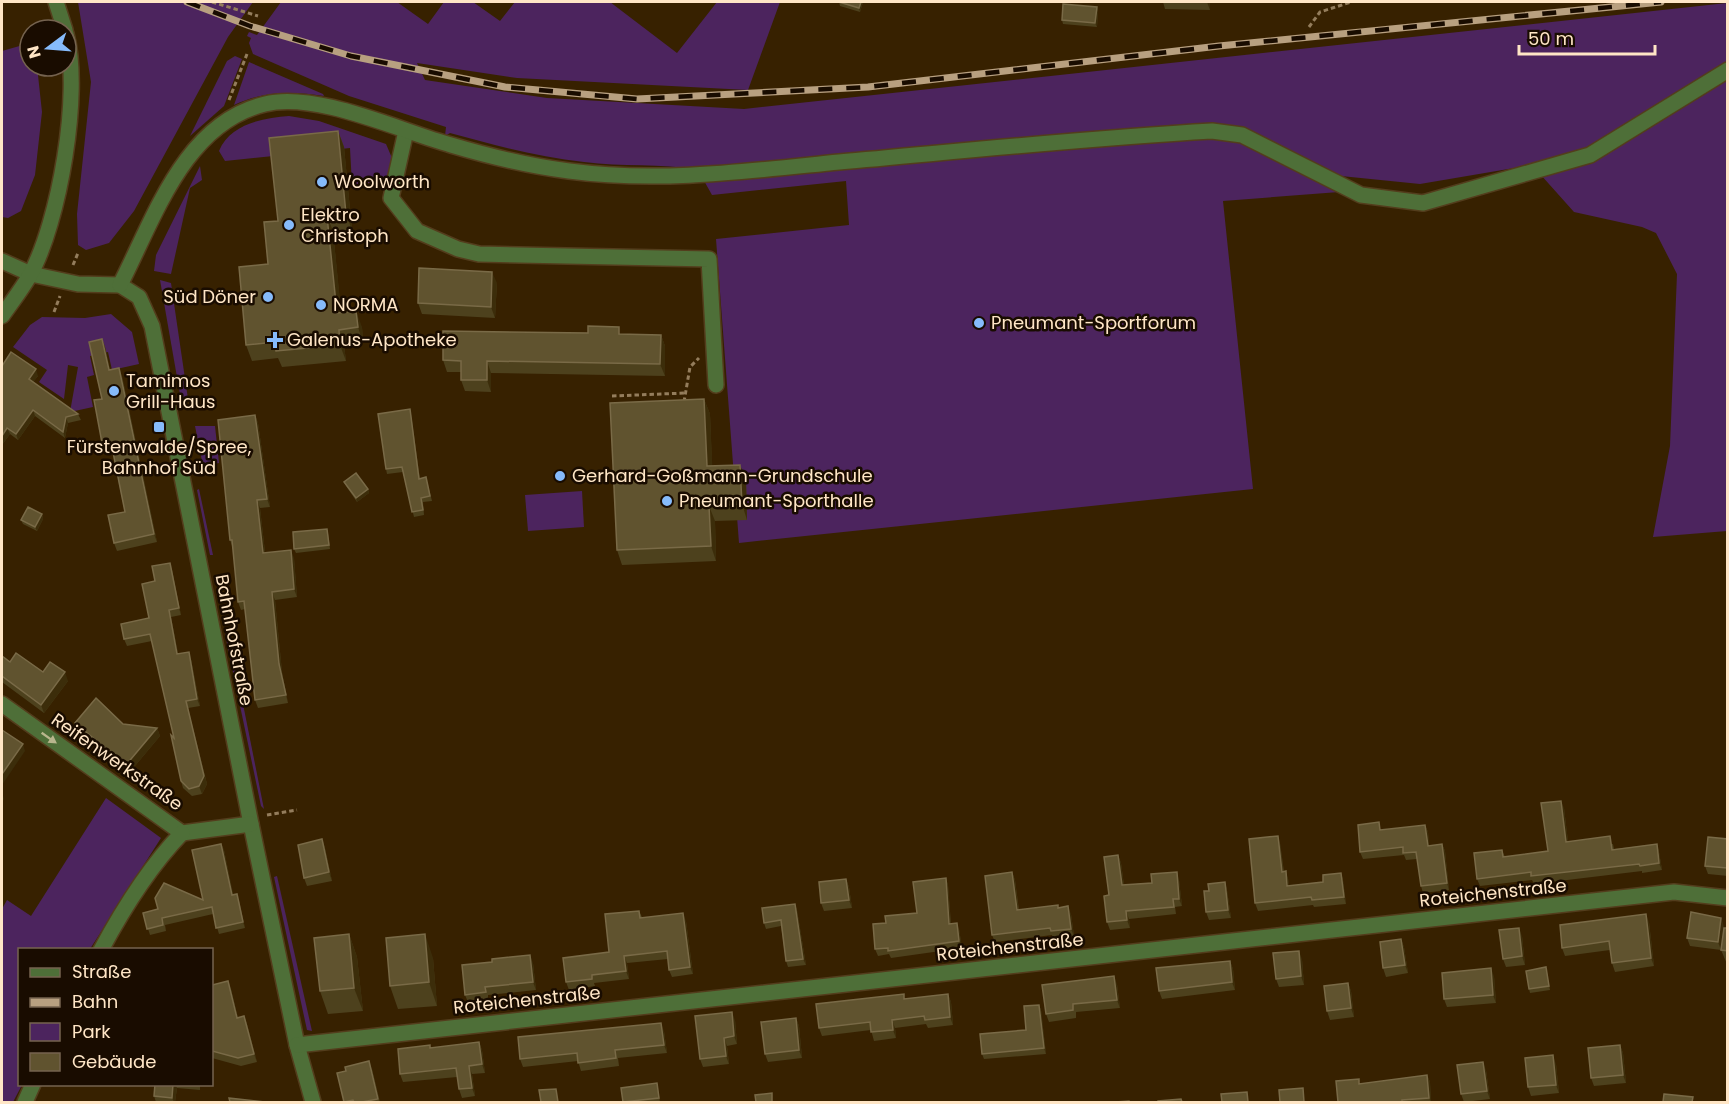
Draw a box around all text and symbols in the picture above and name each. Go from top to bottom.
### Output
north arrow [18,18,78,78]
scale bar [1519,18,1656,56]
text: 50 m [1528,26,1574,51]
text: N [21,43,47,61]
place label: Woolworth [334,169,430,194]
marker: Woolworth [315,175,329,189]
place label: Elektro Christoph [301,202,389,248]
marker: Elektro Christoph [282,218,296,232]
place label: Süd Döner [163,284,256,309]
marker: Süd Döner [261,290,275,304]
place label: NORMA [333,292,398,317]
marker: NORMA [314,298,328,312]
place label: Pneumant-Sportforum [991,310,1196,335]
marker: Pneumant-Sportforum [972,316,986,330]
place label: Galenus-Apotheke [287,327,457,352]
marker: Galenus-Apotheke [268,333,282,347]
place label: Tamimos Grill-Haus [126,368,215,414]
marker: Tamimos Grill-Haus [107,384,121,398]
marker: Fürstenwalde/Spree, Bahnhof Süd [152,420,166,434]
place label: Fürstenwalde/Spree, Bahnhof Süd [67,434,252,480]
place label: Gerhard-Goßmann-Grundschule [572,463,873,488]
marker: Gerhard-Goßmann-Grundschule [553,469,567,483]
place label: Pneumant-Sporthalle [679,488,874,513]
marker: Pneumant-Sporthalle [660,494,674,508]
street label: Bahnhofstraße [209,572,259,708]
street label: Reifenwerkstraße [47,707,188,816]
one-way arrow [41,732,57,744]
street label: Roteichenstraße [1418,872,1568,913]
street label: Roteichenstraße [935,926,1085,967]
legend [18,948,213,1086]
text: Straße [72,959,131,984]
street label: Roteichenstraße [452,979,602,1020]
text: Bahn [72,989,118,1014]
text: Park [72,1019,111,1044]
text: Gebäude [72,1049,156,1074]

